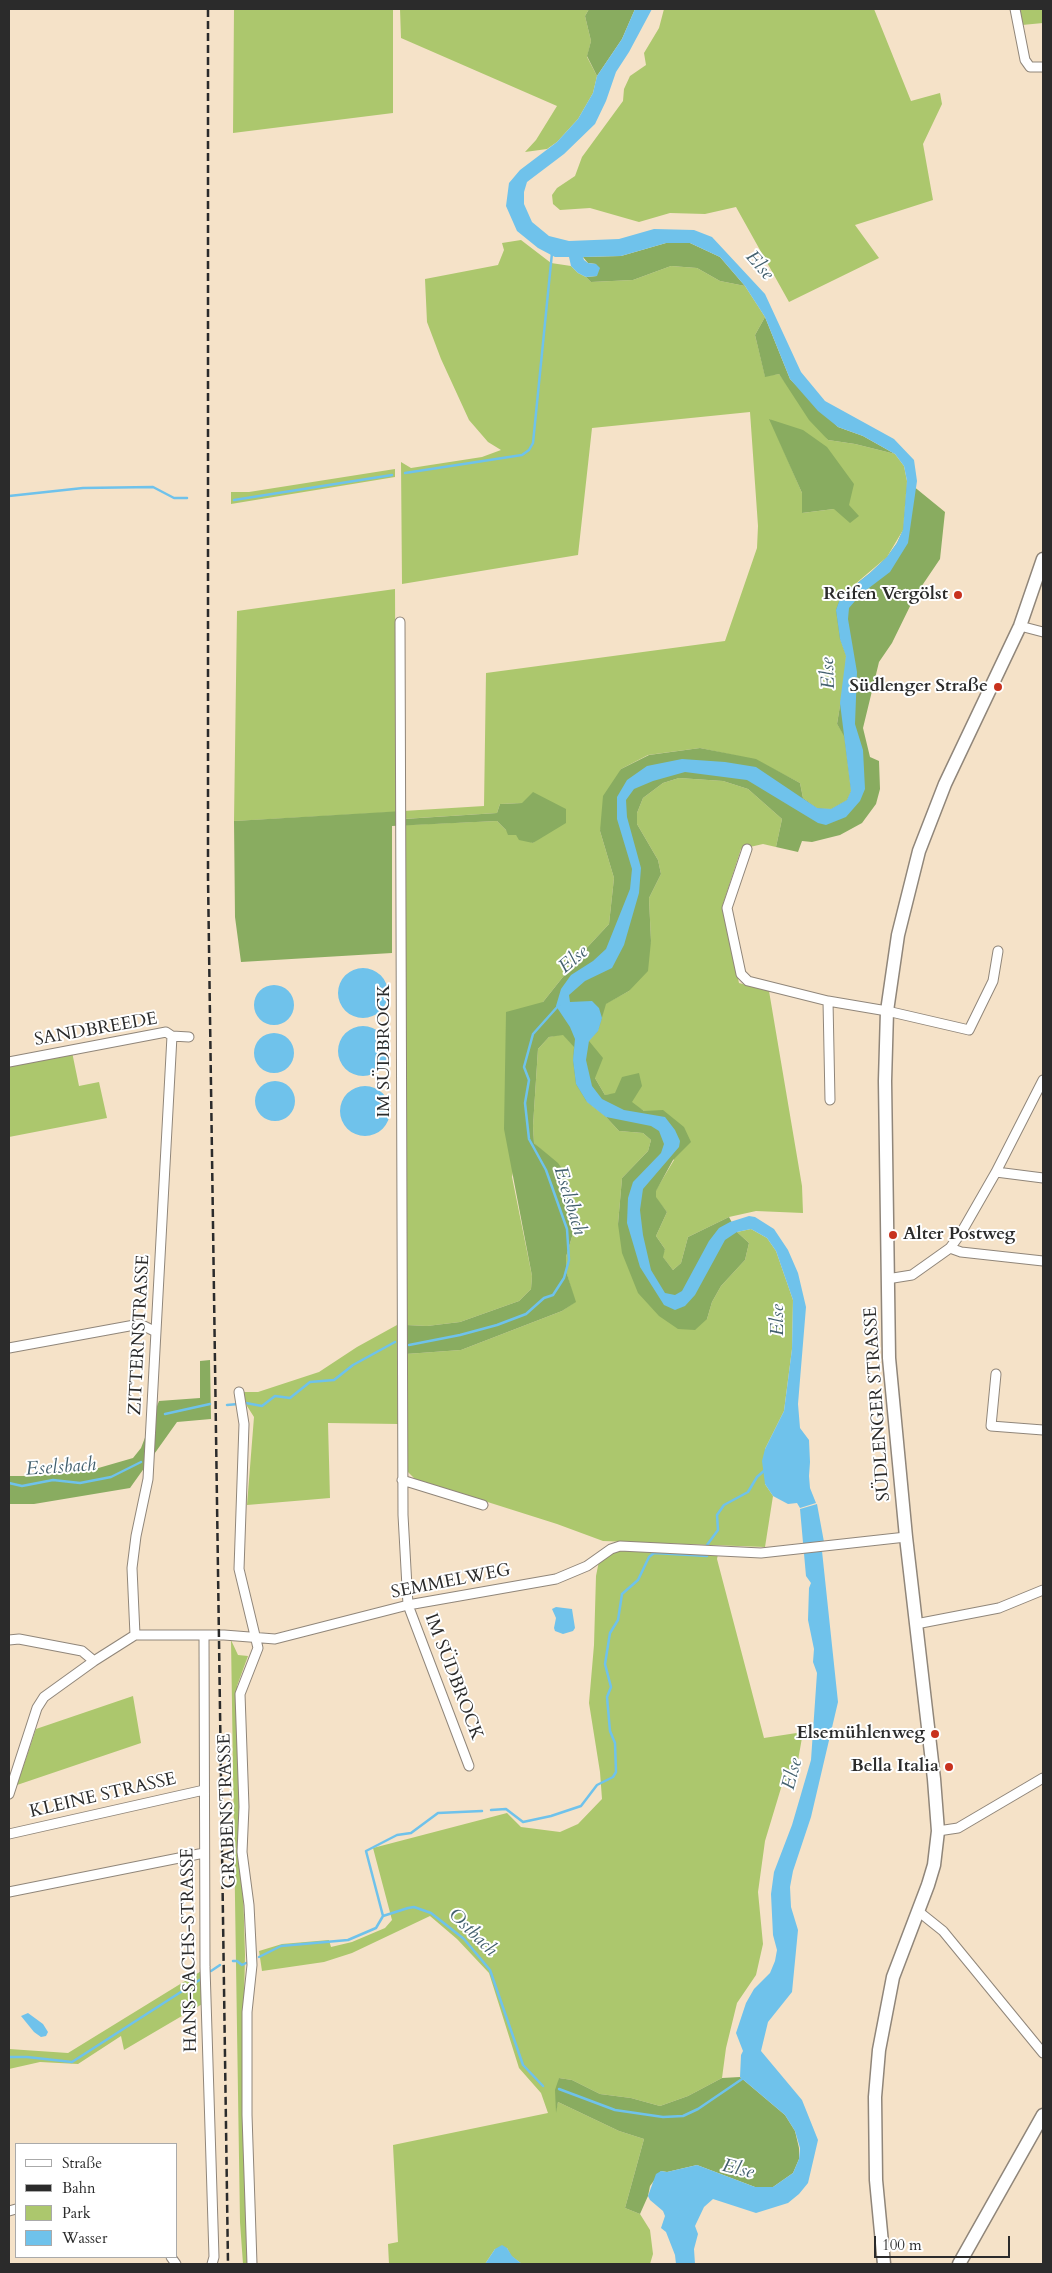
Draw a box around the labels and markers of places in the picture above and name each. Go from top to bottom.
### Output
place label: Reifen Vergölst [823,584,948,606]
marker: Reifen Vergölst [952,589,964,601]
place label: Südlenger Straße [849,676,988,698]
marker: Südlenger Straße [992,681,1004,693]
place label: Alter Postweg [903,1224,1015,1246]
marker: Alter Postweg [887,1229,899,1241]
place label: Elsemühlenweg [796,1723,925,1745]
marker: Elsemühlenweg [929,1728,941,1740]
place label: Bella Italia [851,1756,939,1778]
marker: Bella Italia [943,1761,955,1773]

